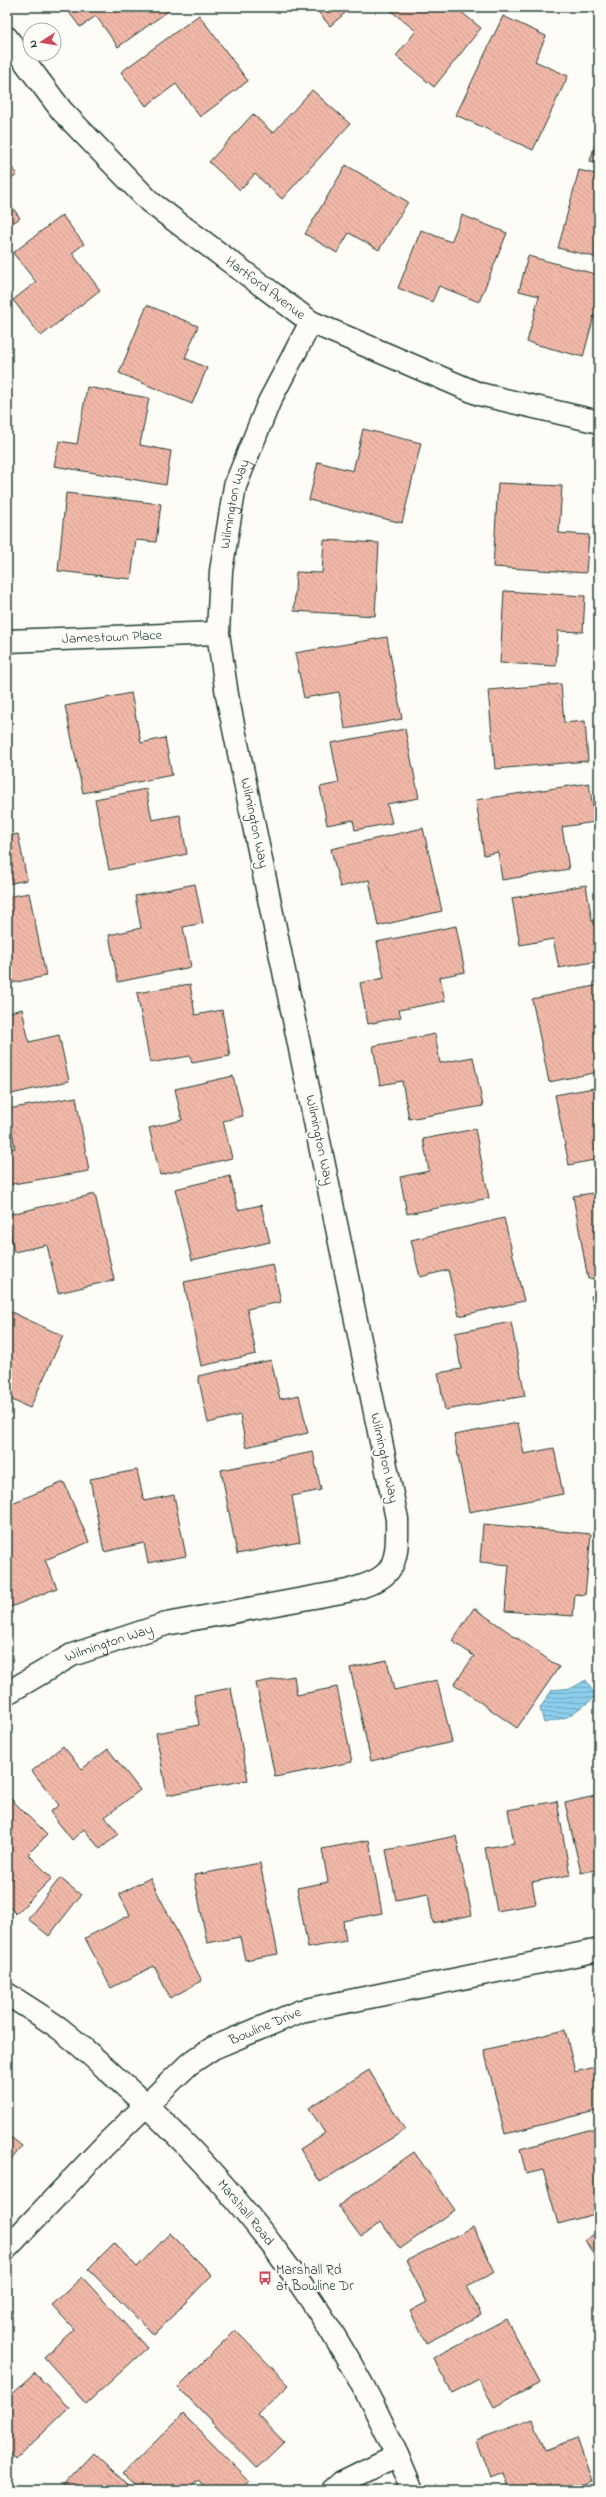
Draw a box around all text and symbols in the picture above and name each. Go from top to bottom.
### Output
north arrow [22,22,62,62]
text: N [25,39,42,49]
street label: Hartford Avenue [221,251,311,325]
street label: Wilmington Way [214,456,256,550]
street label: Jamestown Place [62,625,163,649]
street label: Wilmington Way [233,776,274,870]
street label: Wilmington Way [298,1093,339,1187]
street label: Wilmington Way [363,1411,404,1505]
street label: Wilmington Way [61,1618,156,1668]
street label: Bowline Drive [225,2001,305,2051]
street label: Marshall Road [212,2175,279,2250]
place label: Marshall Rd at Bowline Dr [276,2260,354,2297]
bus stop icon: Marshall Rd at Bowline Dr [257,2270,273,2286]

